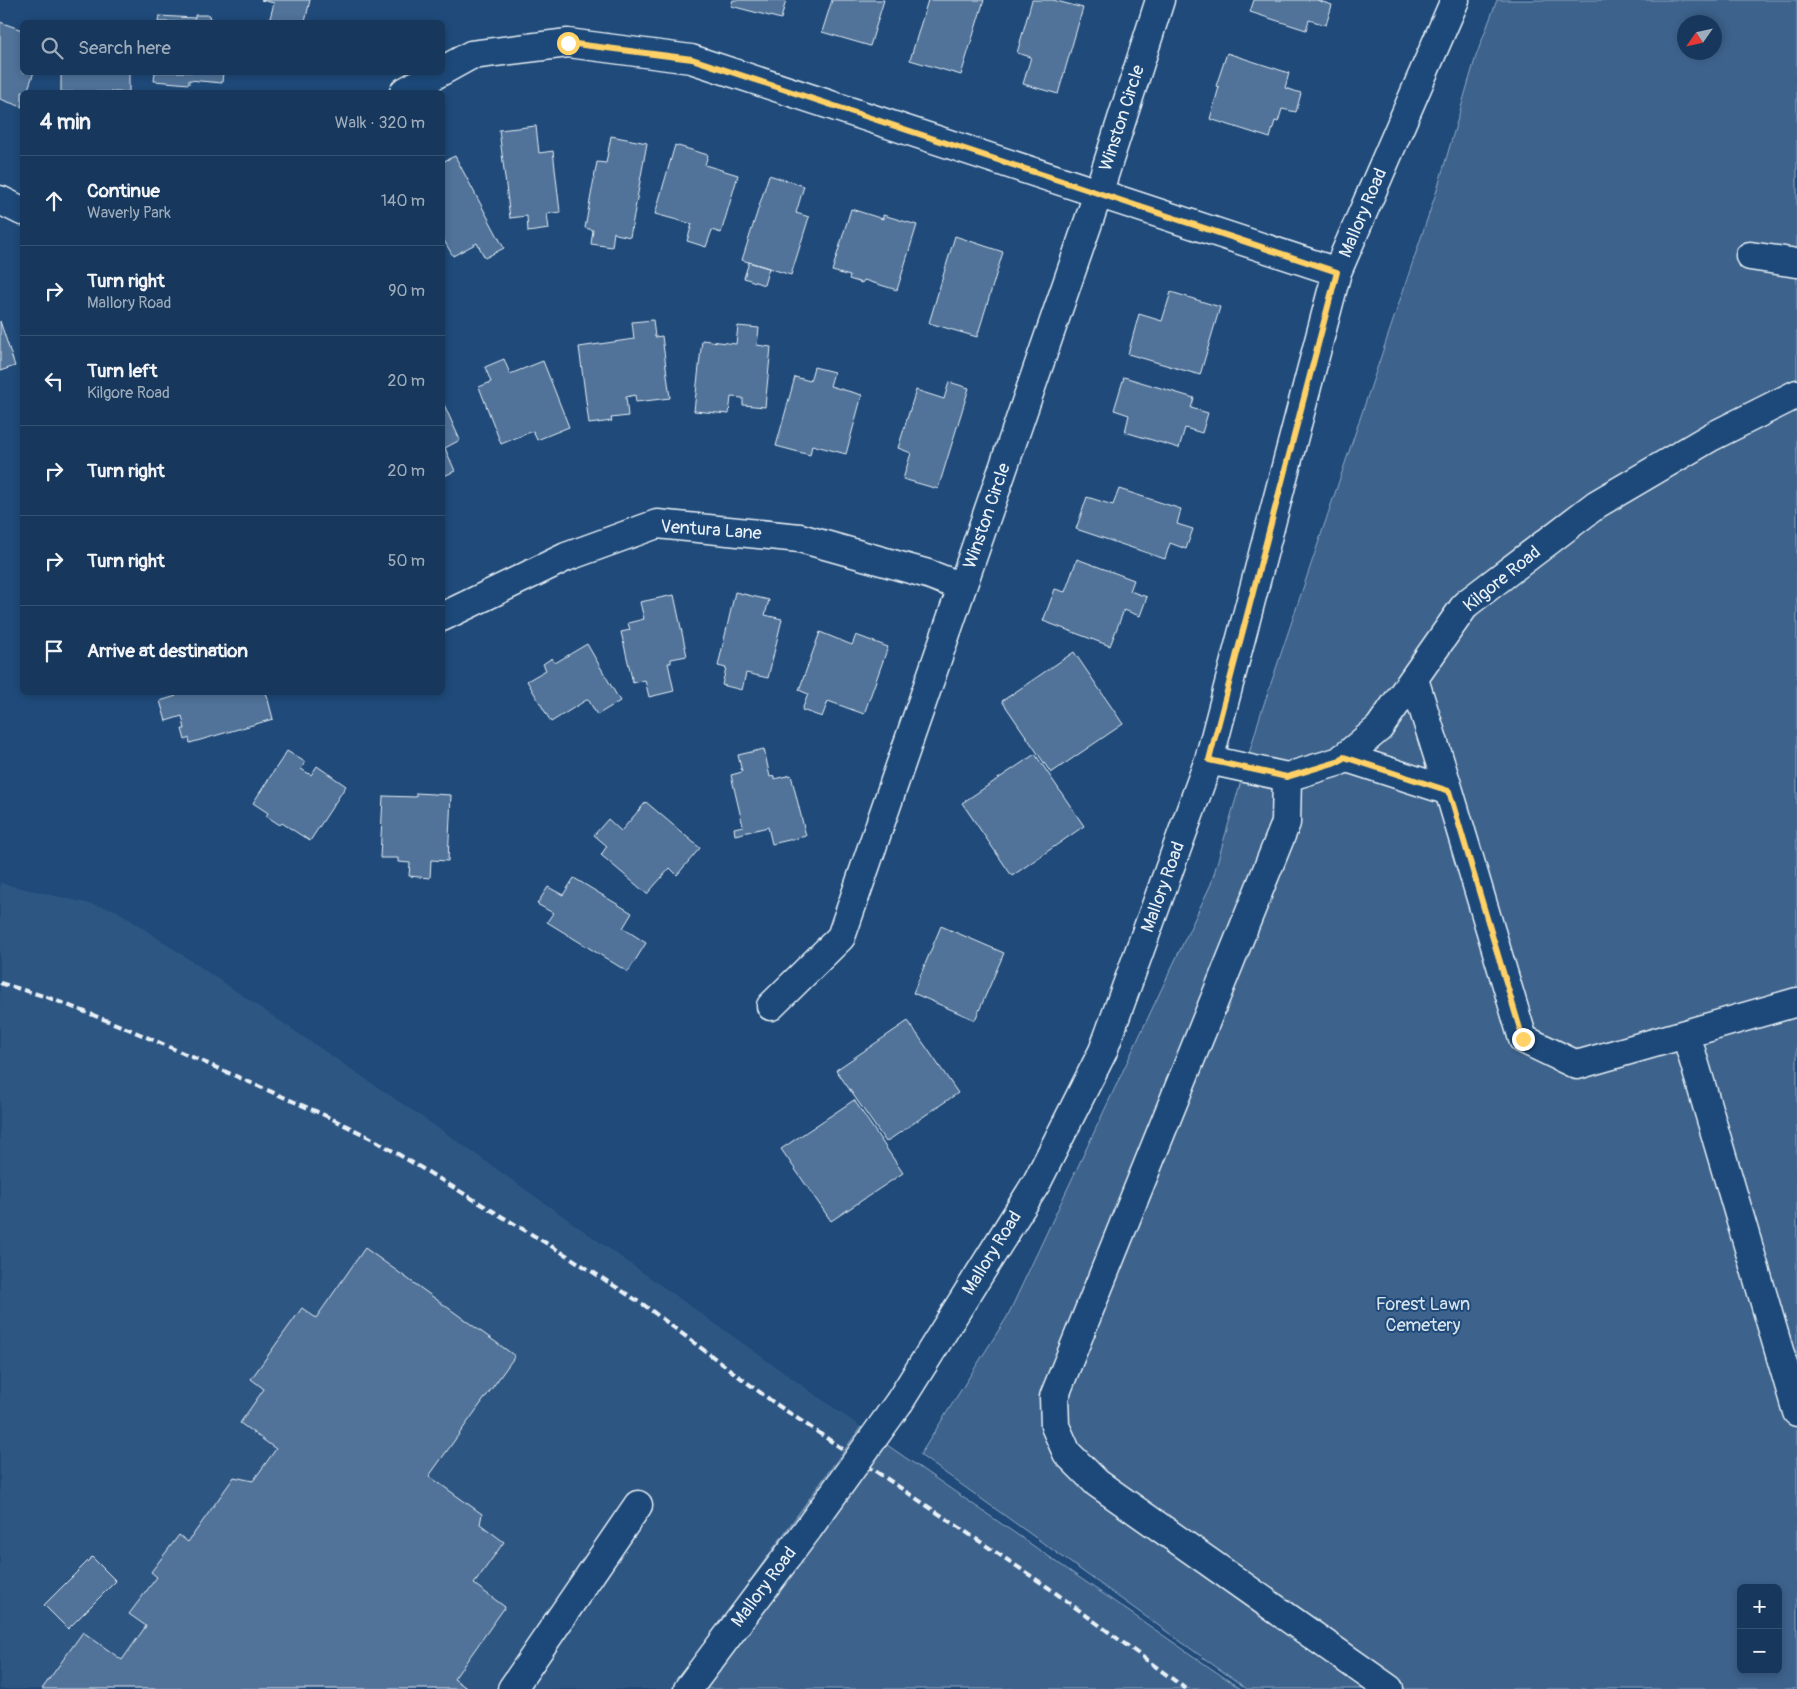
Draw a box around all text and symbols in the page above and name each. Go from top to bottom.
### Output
north arrow [1677,15,1722,60]
search box [20,20,445,75]
route start [557,32,580,55]
icon: search [38,34,66,62]
text: Search here [78,36,171,60]
street label: Winston Circle [1094,62,1150,174]
text: 4 min [40,109,91,136]
text: Walk · 320 m [335,113,425,133]
street label: Mallory Road [1334,165,1392,261]
text: Continue [87,179,160,203]
icon: ahead [40,187,68,215]
text: 140 m [381,191,425,211]
text: Waverly Park [87,203,171,223]
text: Turn right [87,269,165,293]
icon: right [40,277,68,305]
text: 90 m [388,281,425,301]
text: Mallory Road [87,293,171,313]
text: Turn left [87,359,157,383]
icon: left [40,367,68,395]
text: 20 m [387,371,425,391]
text: Kilgore Road [87,383,170,403]
icon: right [40,457,68,485]
text: Turn right [87,459,165,483]
street label: Winston Circle [958,460,1016,572]
text: 20 m [387,461,425,481]
street label: Ventura Lane [660,515,762,545]
street label: Kilgore Road [1459,541,1545,617]
icon: right [40,547,68,575]
text: Turn right [87,549,165,573]
text: 50 m [388,551,425,571]
icon: arrive [40,637,68,665]
text: Arrive at destination [87,639,248,663]
street label: Mallory Road [1136,838,1190,936]
route end [1512,1028,1535,1051]
street label: Mallory Road [957,1207,1027,1299]
park label: Forest Lawn Cemetery [1376,1293,1470,1337]
street label: Mallory Road [726,1542,802,1632]
map controls [1737,1584,1782,1674]
button: + [1737,1584,1782,1629]
button: − [1737,1629,1782,1674]

